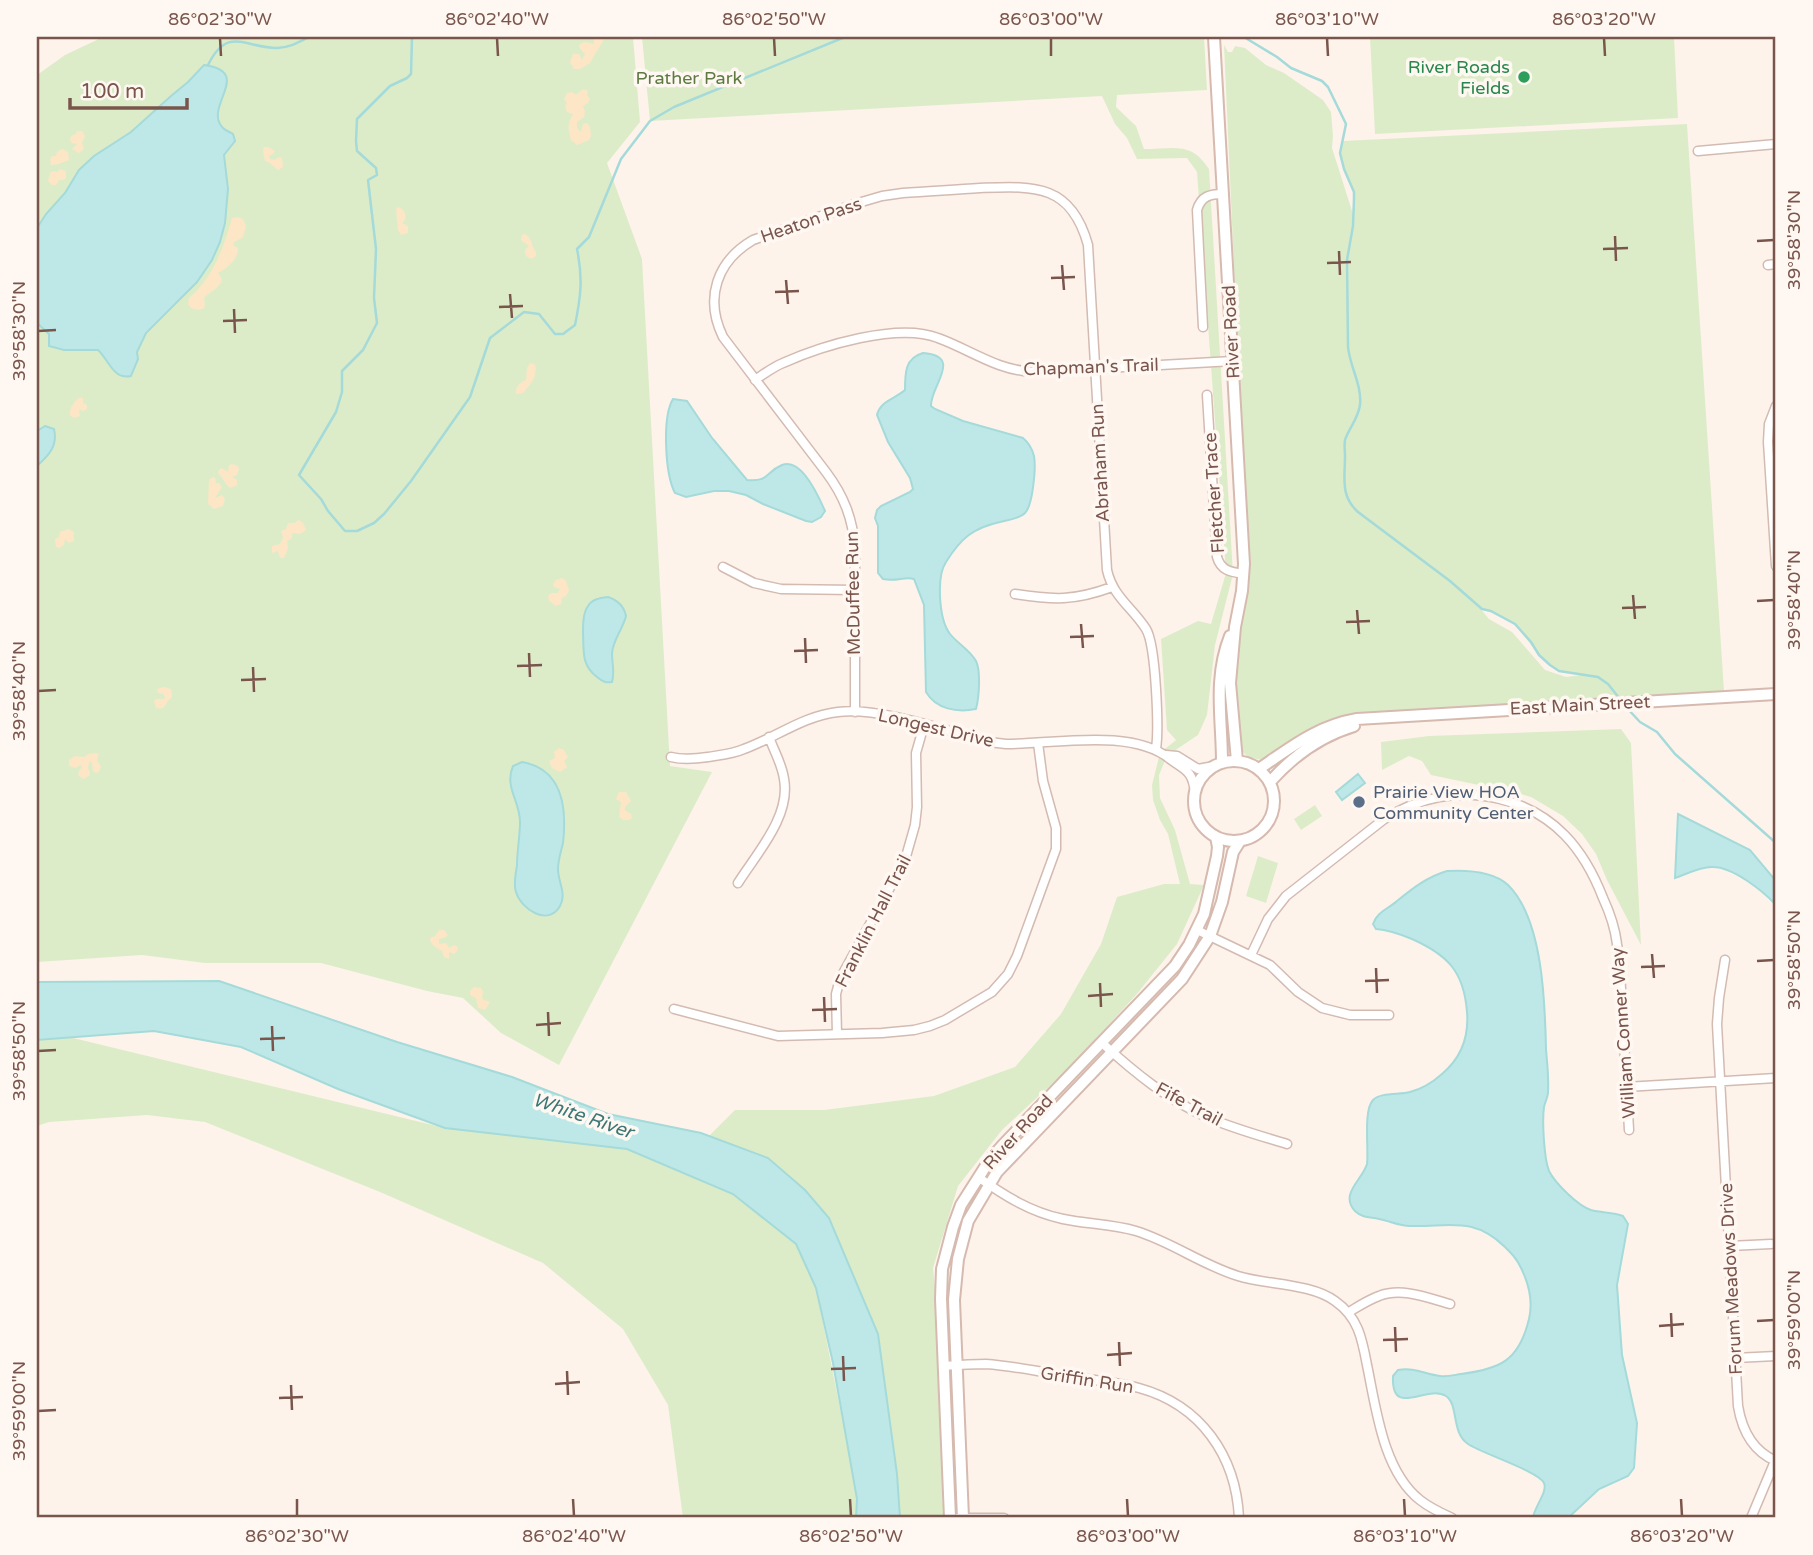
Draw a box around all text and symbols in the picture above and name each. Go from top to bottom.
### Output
text: 86°02'30"W [168,8,272,30]
text: 86°02'40"W [445,8,549,30]
text: 86°02'50"W [722,8,826,30]
text: 86°03'00"W [999,8,1103,30]
text: 86°03'10"W [1275,8,1379,30]
text: 86°03'20"W [1552,8,1656,30]
place label: River Roads Fields [1408,56,1510,99]
scale bar [70,66,187,110]
park label: Prather Park [636,67,743,89]
marker: River Roads Fields [1516,69,1532,85]
text: 100 m [80,79,144,104]
text: 39°58'30"N [1783,190,1805,290]
street label: Heaton Pass [757,192,865,248]
text: 39°58'30"N [8,281,30,381]
street label: River Road [1218,285,1244,379]
street label: Chapman's Trail [1023,354,1159,380]
street label: Abraham Run [1086,403,1114,523]
street label: Fletcher Trace [1199,432,1229,554]
street label: McDuffee Run [841,531,865,655]
text: 39°58'40"N [1783,550,1805,650]
text: 39°58'40"N [8,641,30,741]
street label: East Main Street [1509,690,1651,720]
street label: Longest Drive [876,704,996,752]
place label: Prairie View HOA Community Center [1373,781,1534,824]
marker: Prairie View HOA Community Center [1351,794,1367,810]
street label: Franklin Hall Trail [830,851,916,991]
text: 39°58'50"N [1783,910,1805,1010]
street label: William Conner Way [1606,947,1640,1119]
text: 39°58'50"N [8,1001,30,1101]
street label: Fife Trail [1152,1077,1226,1131]
water label: White River [530,1089,639,1144]
street label: River Road [978,1090,1058,1174]
street label: Forum Meadows Drive [1715,1183,1747,1375]
text: 39°59'00"N [1783,1270,1805,1370]
text: 39°59'00"N [8,1361,30,1461]
street label: Griffin Run [1039,1362,1135,1398]
text: 86°02'30"W [245,1525,349,1547]
text: 86°02'40"W [522,1525,626,1547]
text: 86°02'50"W [799,1525,903,1547]
text: 86°03'00"W [1076,1525,1180,1547]
text: 86°03'10"W [1353,1525,1457,1547]
text: 86°03'20"W [1630,1525,1734,1547]

